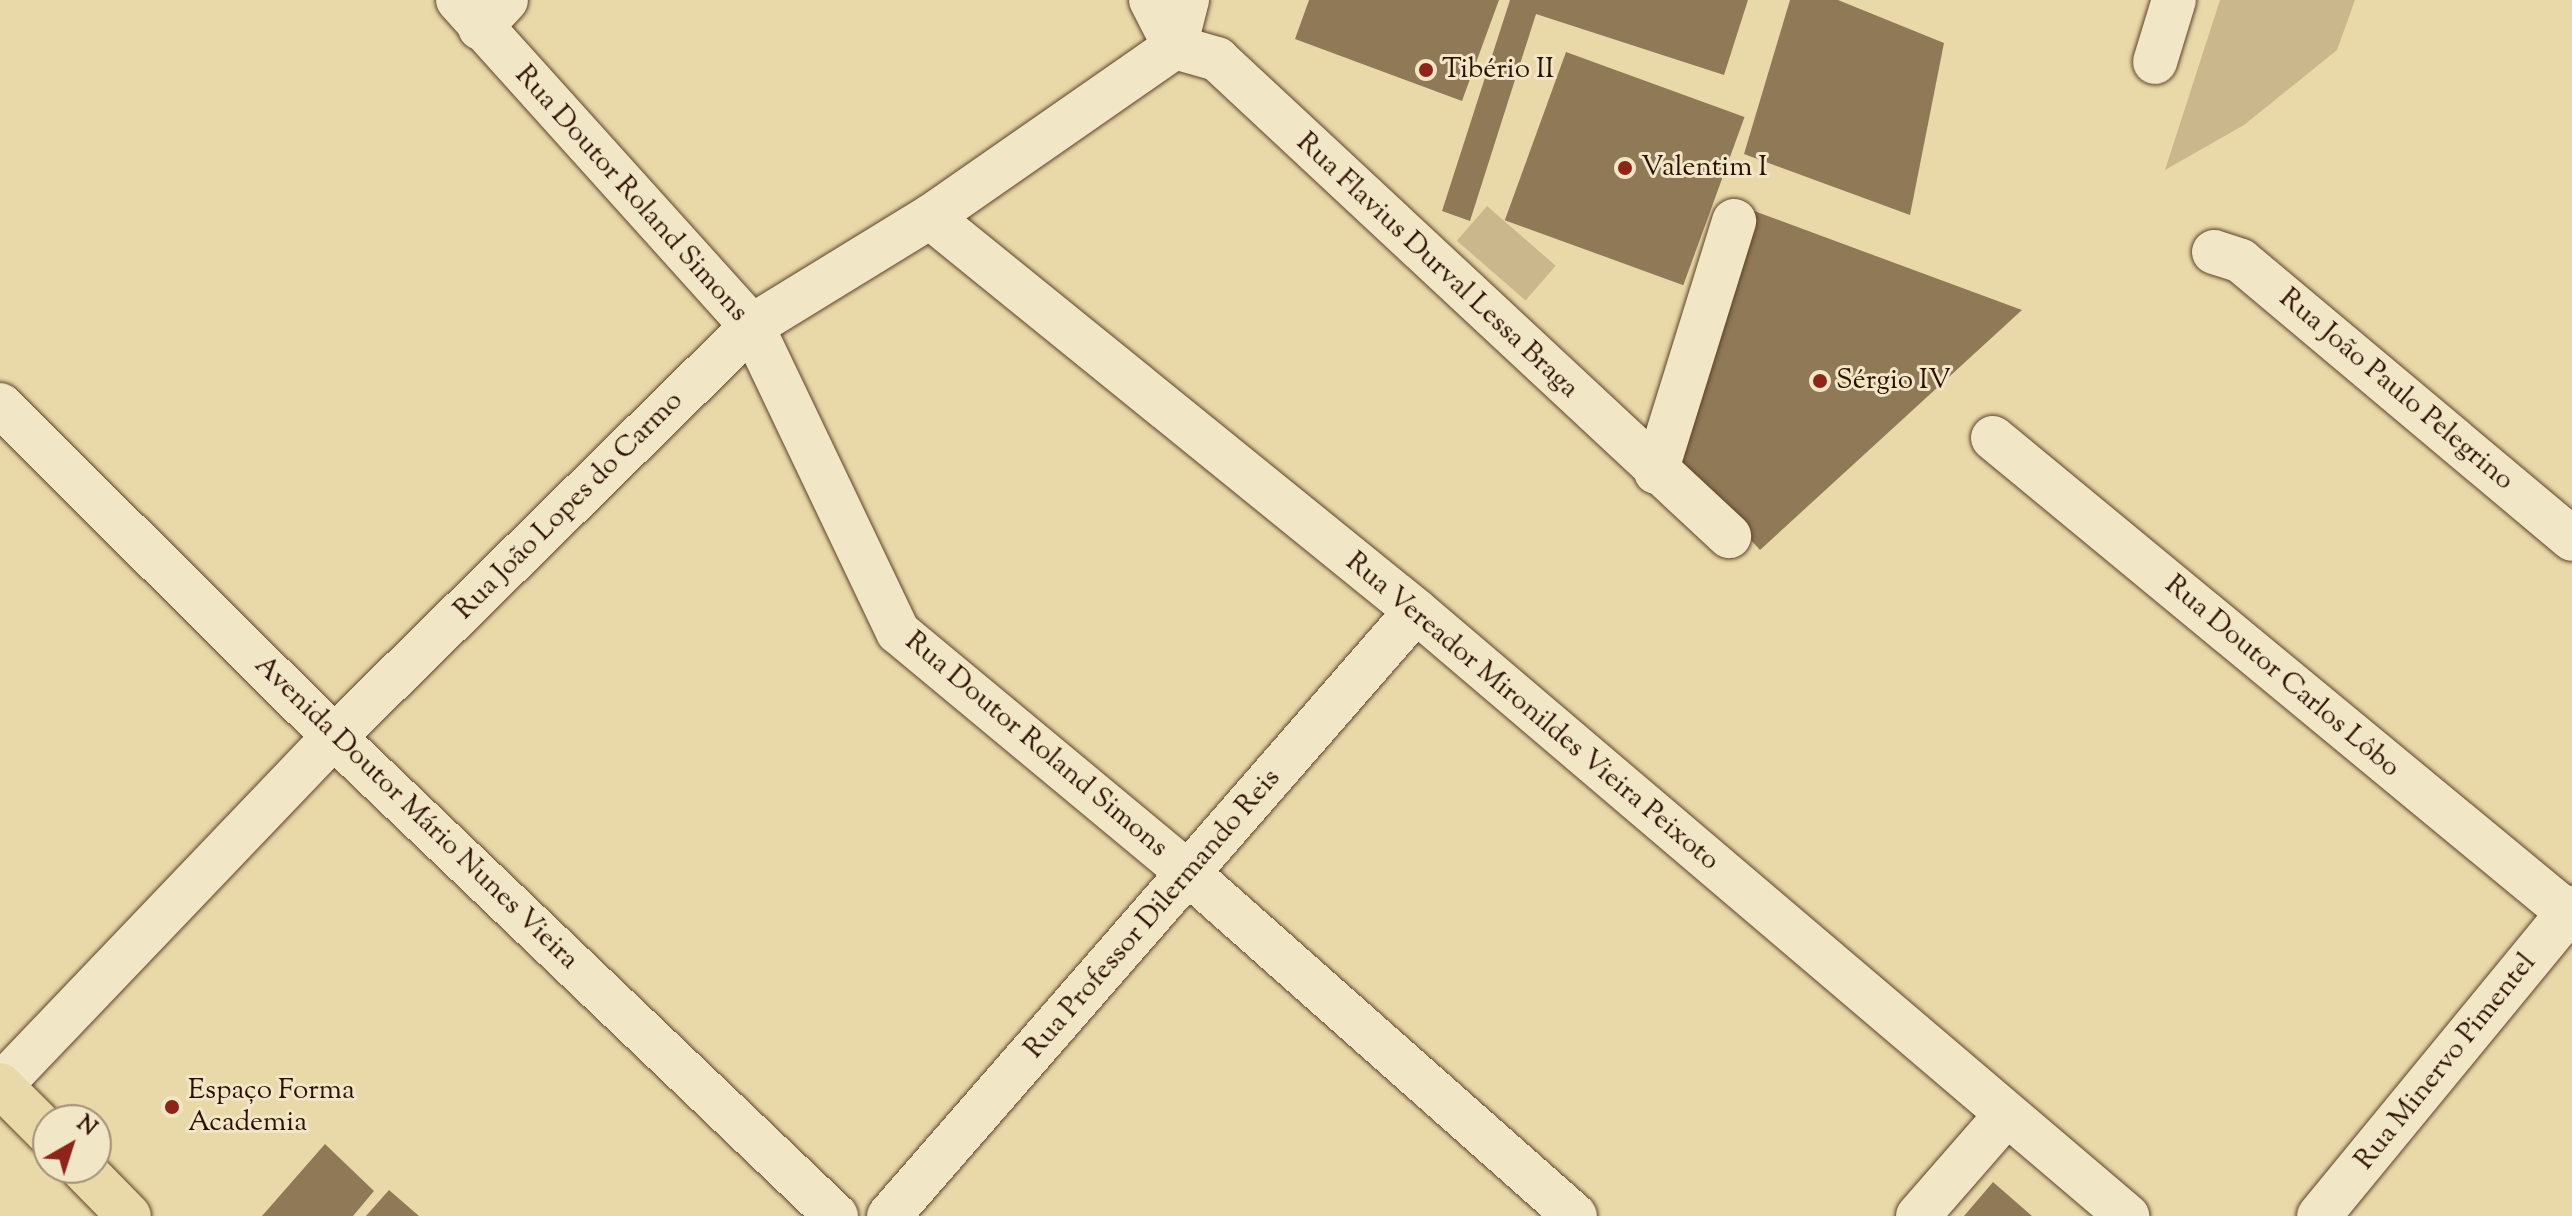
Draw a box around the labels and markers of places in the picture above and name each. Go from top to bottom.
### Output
place label: Tibério II [1442,53,1554,87]
marker: Tibério II [1417,61,1435,79]
place label: Valentim I [1641,151,1768,185]
marker: Valentim I [1616,159,1634,177]
place label: Sérgio IV [1836,364,1951,398]
marker: Sérgio IV [1811,372,1829,390]
place label: Espaço Forma Academia [188,1074,355,1140]
marker: Espaço Forma Academia [163,1098,181,1116]

